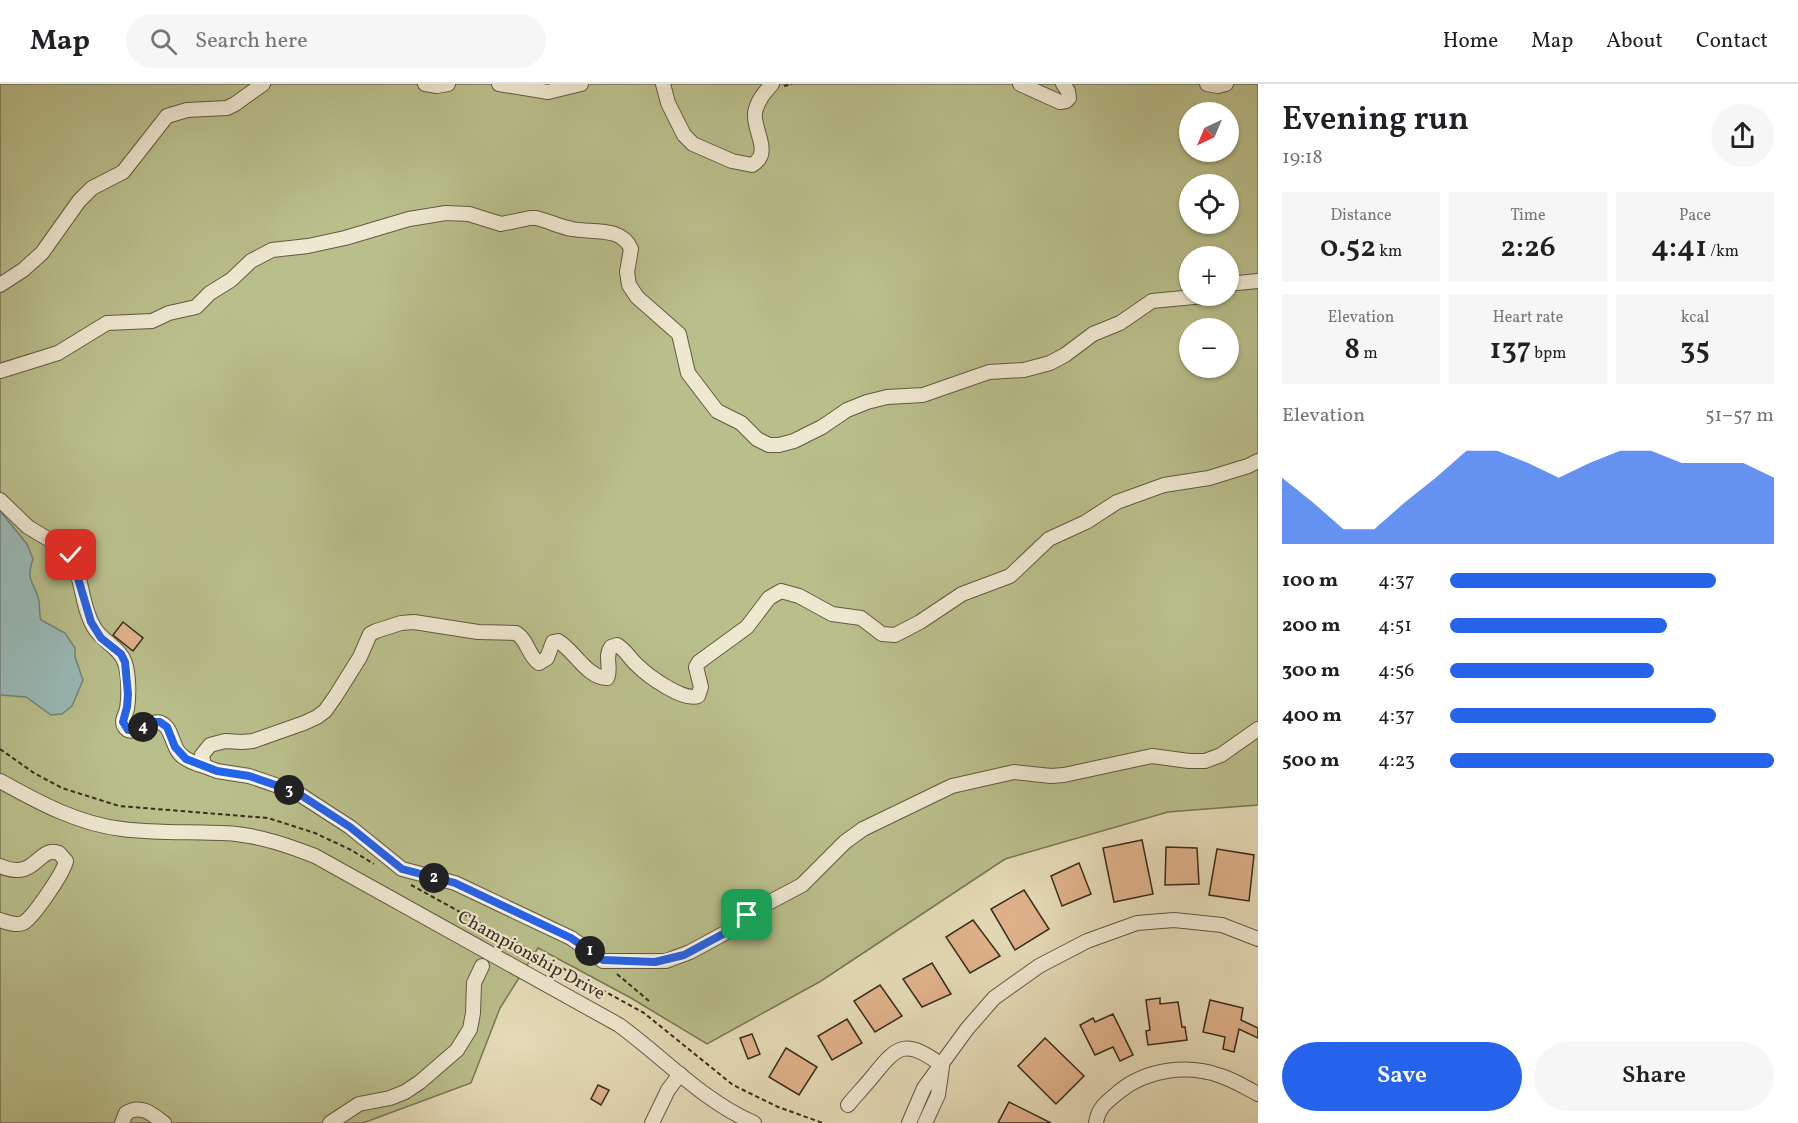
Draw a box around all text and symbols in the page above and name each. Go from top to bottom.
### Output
search box [126,14,546,68]
text: Map [30,22,90,61]
icon: search [147,25,180,58]
text: Search here [195,26,308,57]
text: Home [1443,27,1498,56]
text: Map [1531,27,1573,56]
text: About [1606,27,1663,56]
text: Contact [1696,27,1768,56]
text: Evening run [1282,98,1469,144]
north arrow [1179,102,1239,162]
map controls [1179,102,1239,378]
button: share [1711,104,1774,167]
text: 19:18 [1282,144,1323,172]
button: locate [1179,174,1239,234]
text: Distance [1330,205,1392,227]
text: Time [1510,205,1546,227]
text: Pace [1679,205,1711,227]
text: 0.52 [1320,227,1376,269]
text: 2:26 [1500,227,1556,269]
text: 4:41 [1651,227,1707,269]
text: km [1376,241,1402,263]
text: /km [1707,241,1739,263]
button: + [1179,246,1239,306]
text: Elevation [1328,307,1394,329]
text: Heart rate [1493,307,1563,329]
text: kcal [1681,307,1709,329]
button: − [1179,318,1239,378]
text: 8 [1344,329,1360,371]
text: 137 [1490,329,1531,371]
text: 35 [1680,329,1710,371]
text: m [1360,343,1378,365]
text: bpm [1531,343,1566,365]
text: Elevation [1282,402,1365,430]
text: 51–57 m [1705,402,1774,430]
pin [45,529,96,580]
icon: check [54,538,87,571]
text: 100 m [1282,567,1338,595]
text: 4:37 [1378,567,1415,595]
text: 200 m [1282,612,1340,640]
text: 4:51 [1378,612,1412,640]
text: 300 m [1282,657,1340,685]
text: 4:56 [1378,657,1414,685]
text: 400 m [1282,702,1342,730]
text: 4:37 [1378,702,1415,730]
pin: 4 [128,712,158,742]
text: 4 [138,716,148,738]
text: 500 m [1282,747,1340,775]
text: 4:23 [1378,747,1415,775]
pin: 3 [274,775,304,805]
text: 3 [285,779,293,801]
pin: 2 [419,863,449,893]
text: 2 [430,867,438,889]
pin [721,889,772,940]
icon: arrive [730,898,763,931]
street label: Championship Drive [453,905,609,1007]
pin: 1 [575,936,605,966]
text: 1 [587,940,593,962]
button: Save [1282,1042,1522,1111]
button: Share [1534,1042,1774,1111]

